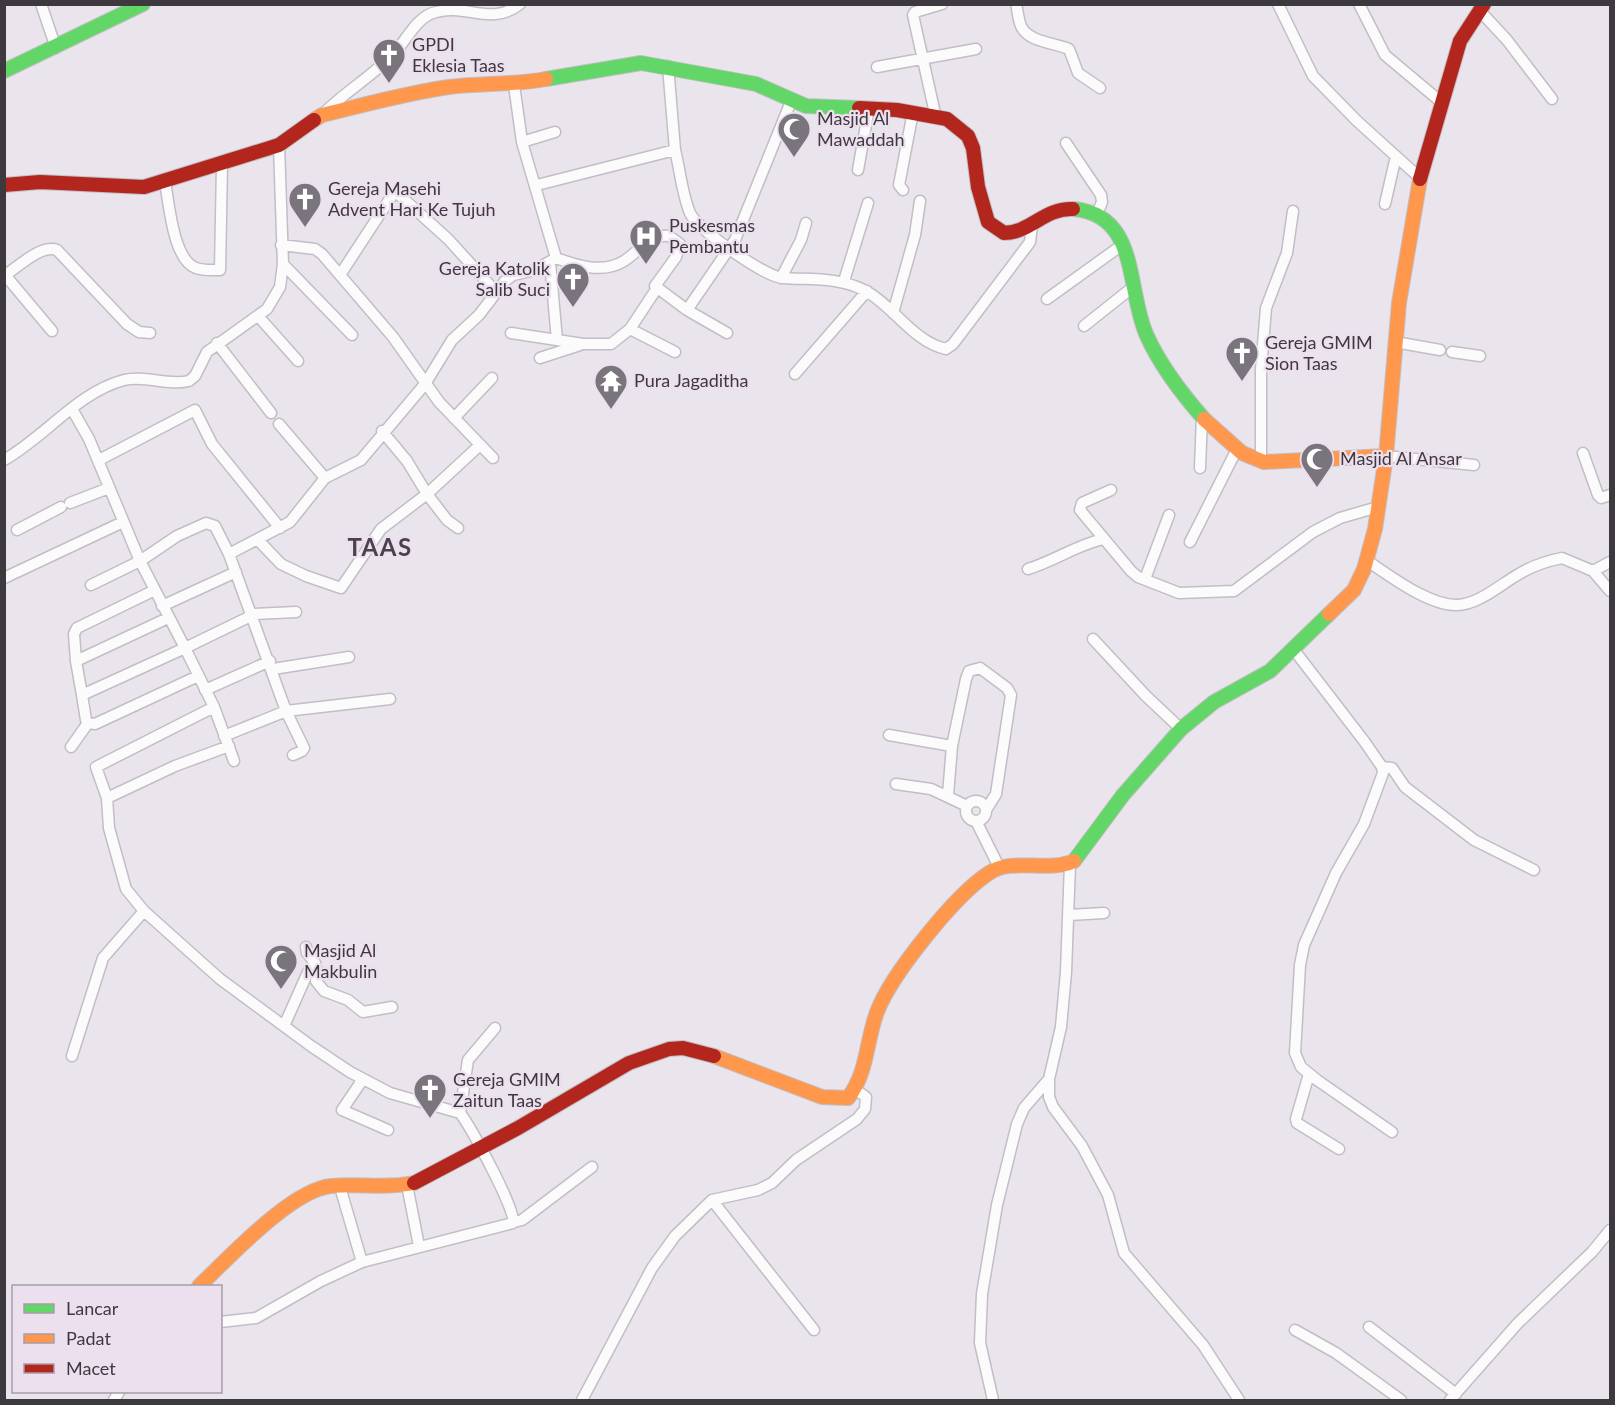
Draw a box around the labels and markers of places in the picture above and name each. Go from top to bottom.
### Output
place label: GPDI Eklesia Taas [412,33,505,76]
church icon: GPDI Eklesia Taas [371,37,407,84]
place label: Masjid Al Mawaddah [817,107,904,150]
mosque icon: Masjid Al Mawaddah [776,111,812,158]
place label: Gereja Masehi Advent Hari Ke Tujuh [328,177,495,220]
church icon: Gereja Masehi Advent Hari Ke Tujuh [287,181,323,228]
place label: Puskesmas Pembantu [669,214,755,257]
hospital icon: Puskesmas Pembantu [628,218,664,265]
place label: Gereja Katolik Salib Suci [439,257,551,300]
church icon: Gereja Katolik Salib Suci [555,261,591,308]
place label: Gereja GMIM Sion Taas [1265,331,1373,374]
church icon: Gereja GMIM Sion Taas [1224,335,1260,382]
temple icon: Pura Jagaditha [593,363,629,410]
place label: Pura Jagaditha [634,369,749,391]
mosque icon: Masjid Al Ansar [1299,441,1335,488]
place label: Masjid Al Ansar [1340,447,1462,469]
place label: Masjid Al Makbulin [304,939,377,982]
mosque icon: Masjid Al Makbulin [263,943,299,990]
place label: Gereja GMIM Zaitun Taas [453,1068,561,1111]
church icon: Gereja GMIM Zaitun Taas [412,1072,448,1119]

